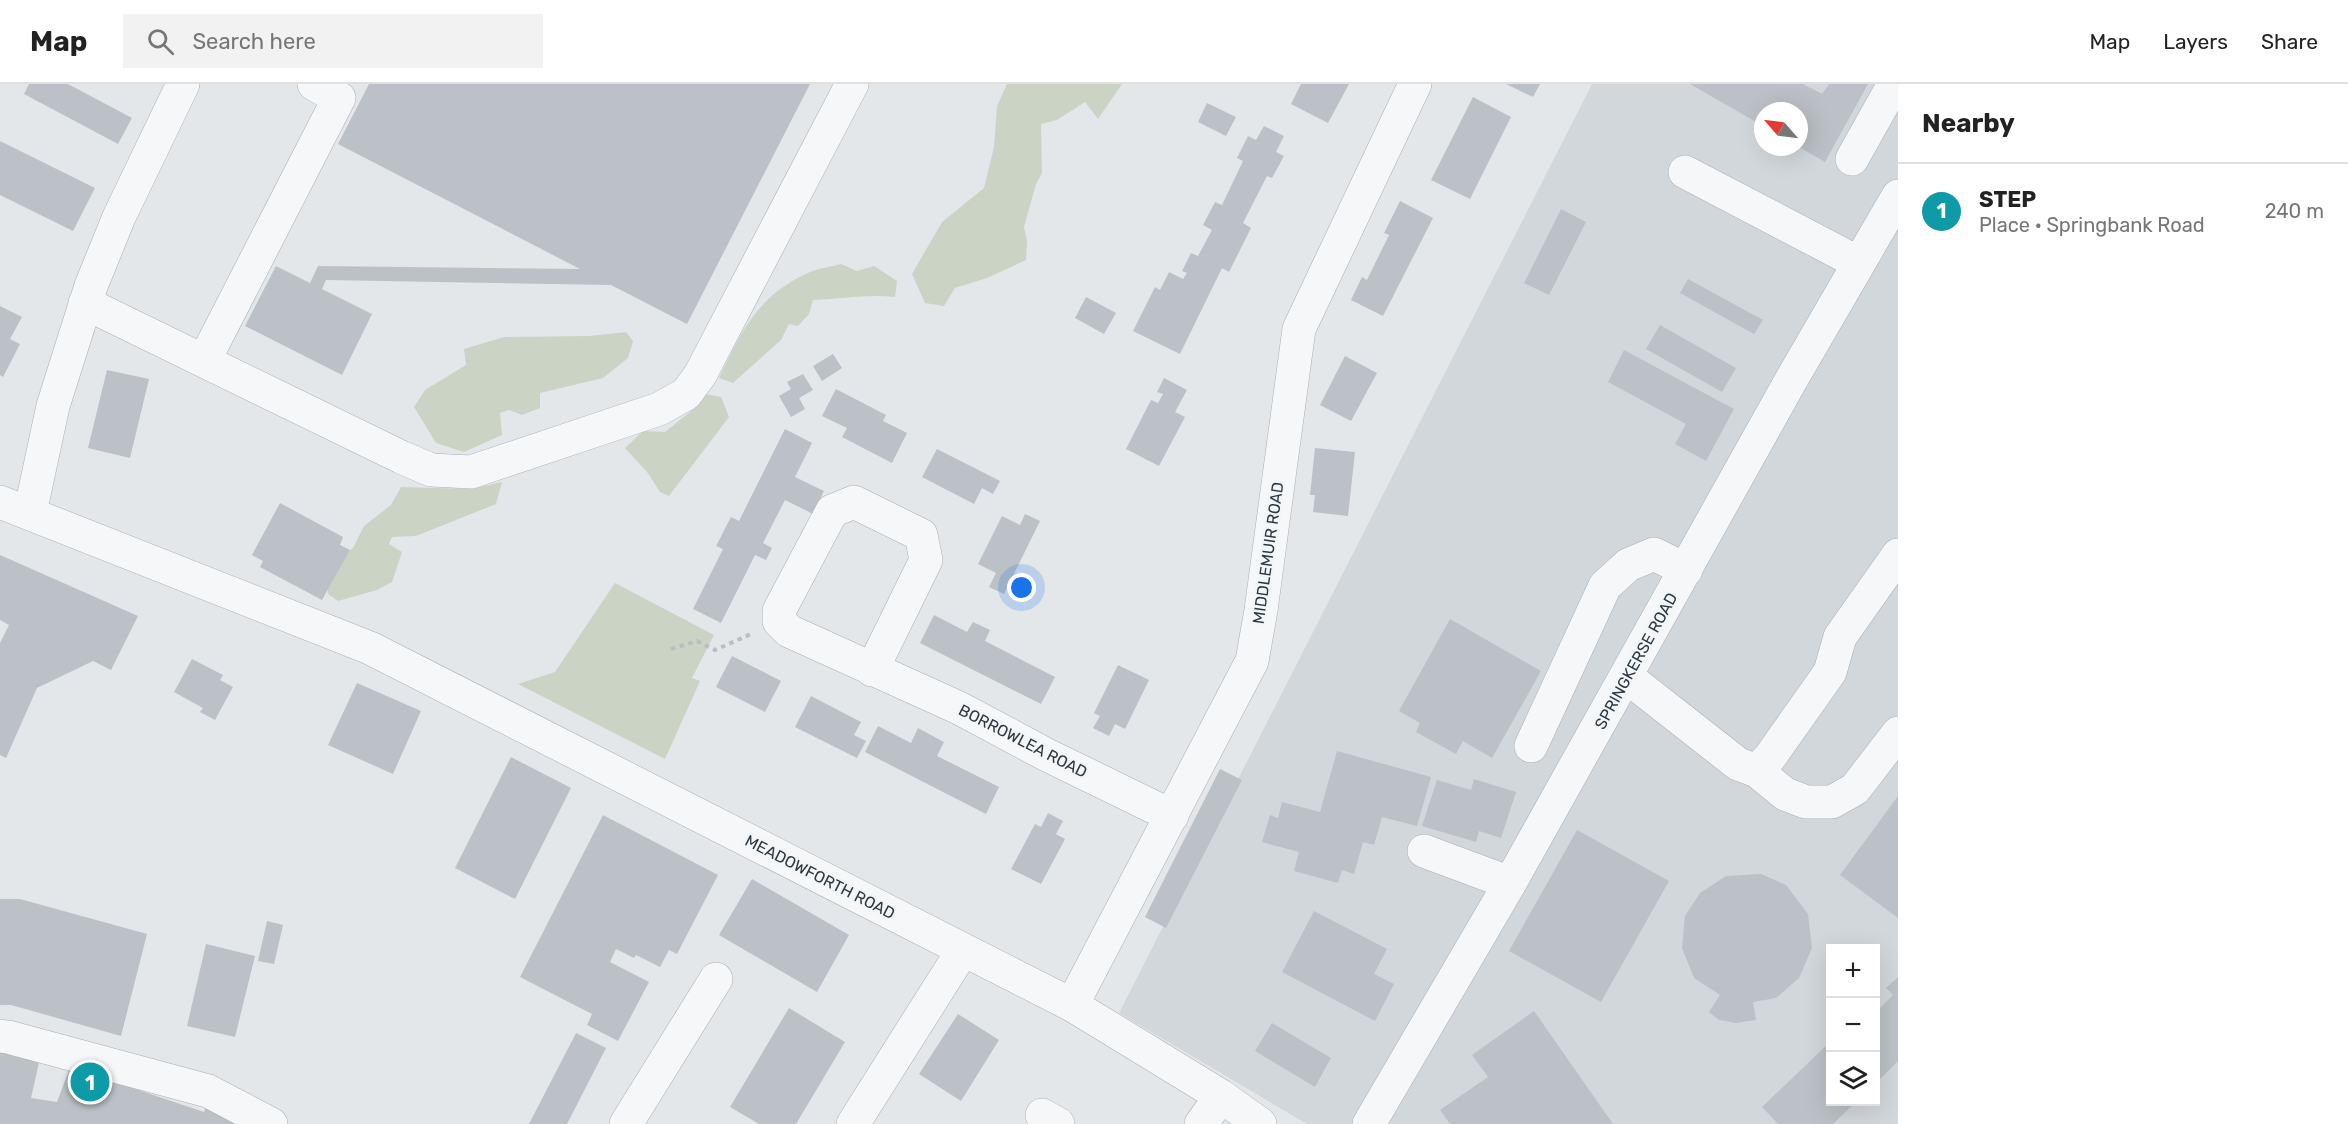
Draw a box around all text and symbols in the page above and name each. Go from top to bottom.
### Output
search box [123,14,543,68]
text: Map [30,25,87,58]
icon: search [144,25,177,58]
text: Search here [192,28,316,55]
text: Map [2089,29,2130,54]
text: Layers [2163,29,2228,54]
text: Share [2261,29,2318,54]
north arrow [1754,102,1808,156]
text: Nearby [1922,108,2015,139]
text: STEP [1979,186,2036,213]
text: 1 [1937,199,1946,223]
text: 240 m [2265,199,2324,223]
text: Place · Springbank Road [1979,213,2205,237]
street label: MIDDLEMUIR ROAD [1249,481,1287,625]
your location [1007,573,1036,602]
street label: SPRINGKERSE ROAD [1591,589,1681,733]
street label: BORROWLEA ROAD [956,700,1090,782]
street label: MEADOWFORTH ROAD [742,831,898,923]
map controls [1826,944,1880,1106]
button: + [1826,944,1880,998]
button: − [1826,998,1880,1052]
button: layers [1826,1052,1880,1106]
pin: 1 [70,1060,110,1104]

